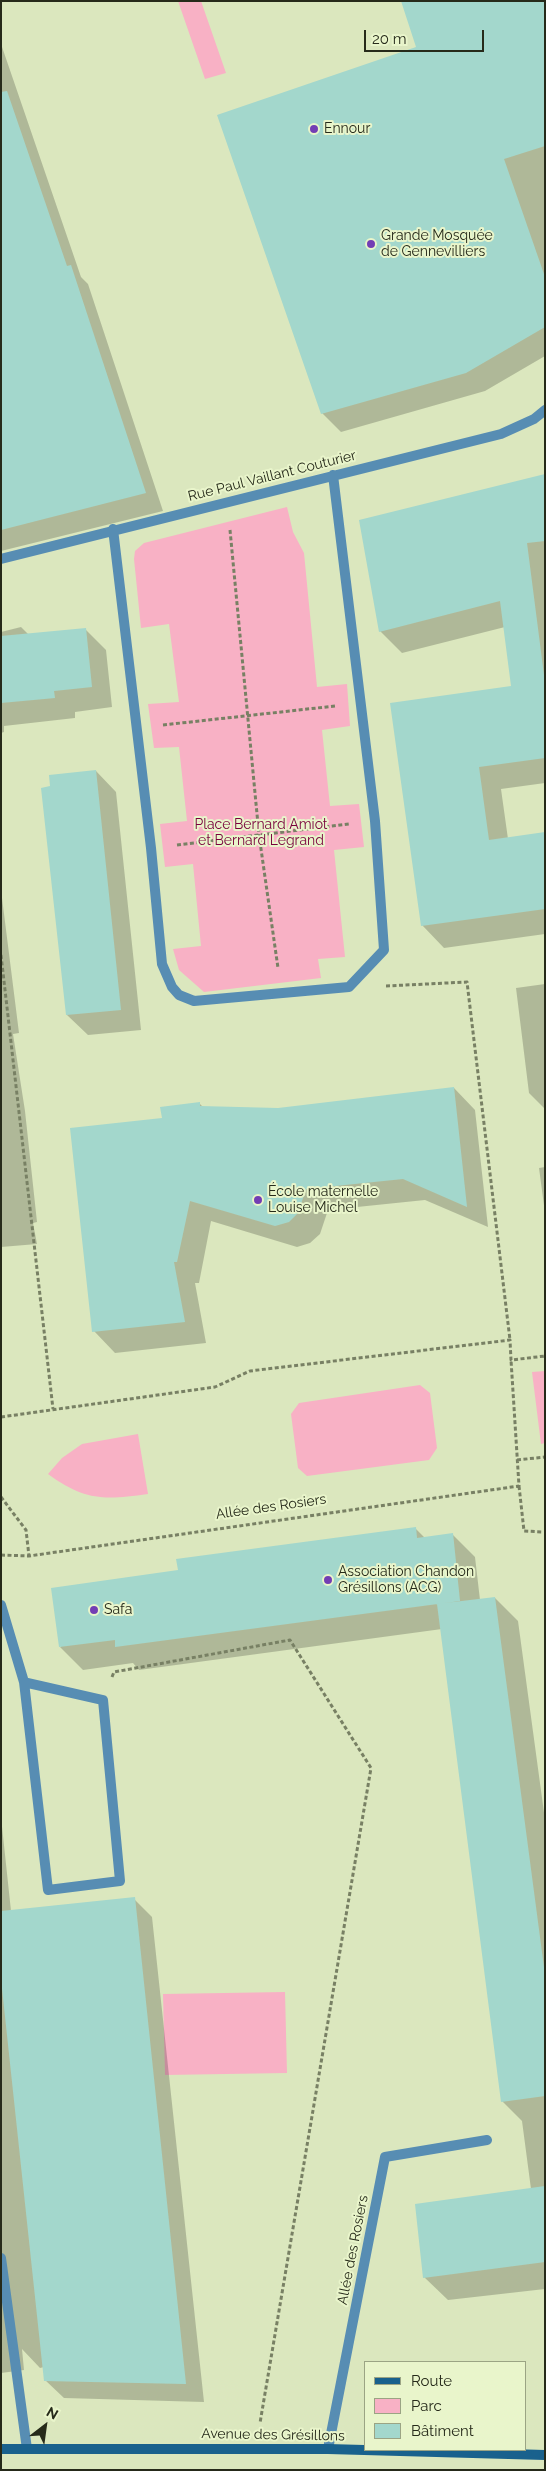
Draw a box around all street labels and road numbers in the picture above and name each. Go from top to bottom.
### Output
street label: Rue Paul Vaillant Couturier [186,447,358,505]
street label: Allée des Rosiers [215,1491,327,1523]
street label: Allée des Rosiers [334,2194,372,2306]
street label: Avenue des Grésillons [201,2425,345,2445]

